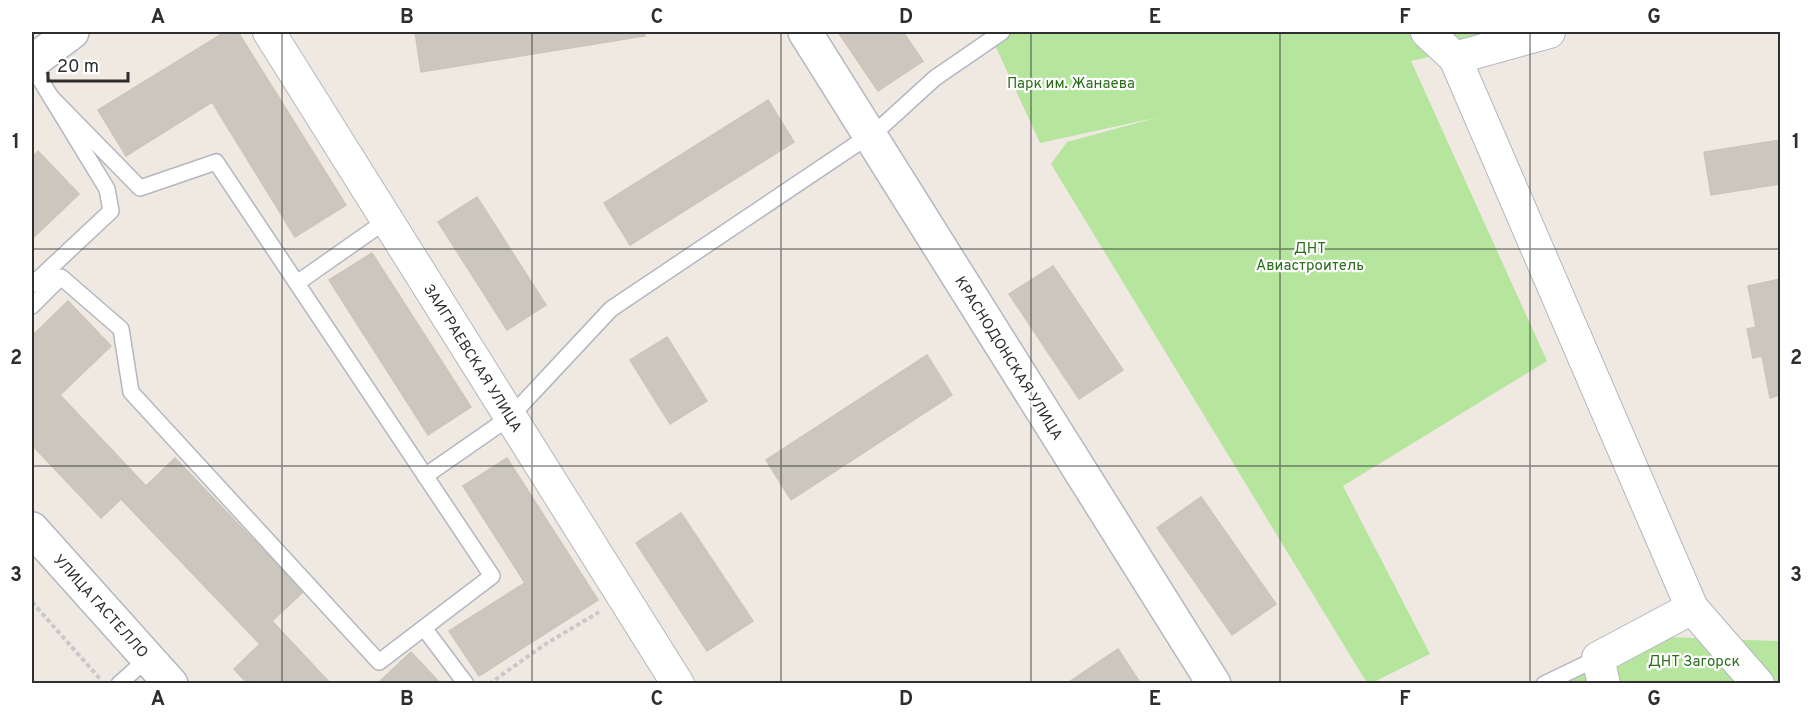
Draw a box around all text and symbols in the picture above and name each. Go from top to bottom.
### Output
text: A [151,5,165,31]
text: B [400,5,414,31]
text: C [651,5,663,31]
text: D [899,5,913,31]
text: E [1149,5,1161,31]
text: F [1399,5,1411,31]
text: G [1647,5,1661,31]
scale bar [48,45,128,83]
text: 20 m [57,56,99,79]
park label: Парк им. Жанаева [1007,75,1135,94]
text: 1 [12,130,20,156]
text: 1 [1792,130,1800,156]
park label: ДНТ Авиастроитель [1256,240,1364,276]
street label: КРАСНОДОНСКАЯ УЛИЦА [949,273,1066,444]
street label: ЗАИГРАЕВСКАЯ УЛИЦА [418,281,525,437]
text: 2 [10,346,22,372]
text: 2 [1790,346,1802,372]
street label: УЛИЦА ГАСТЕЛЛО [48,551,151,663]
text: 3 [10,563,22,589]
text: 3 [1790,563,1802,589]
park label: ДНТ Загорск [1648,653,1740,672]
text: A [151,687,165,713]
text: B [400,687,414,713]
text: C [651,687,663,713]
text: D [899,687,913,713]
text: E [1149,687,1161,713]
text: F [1399,687,1411,713]
text: G [1647,687,1661,713]

